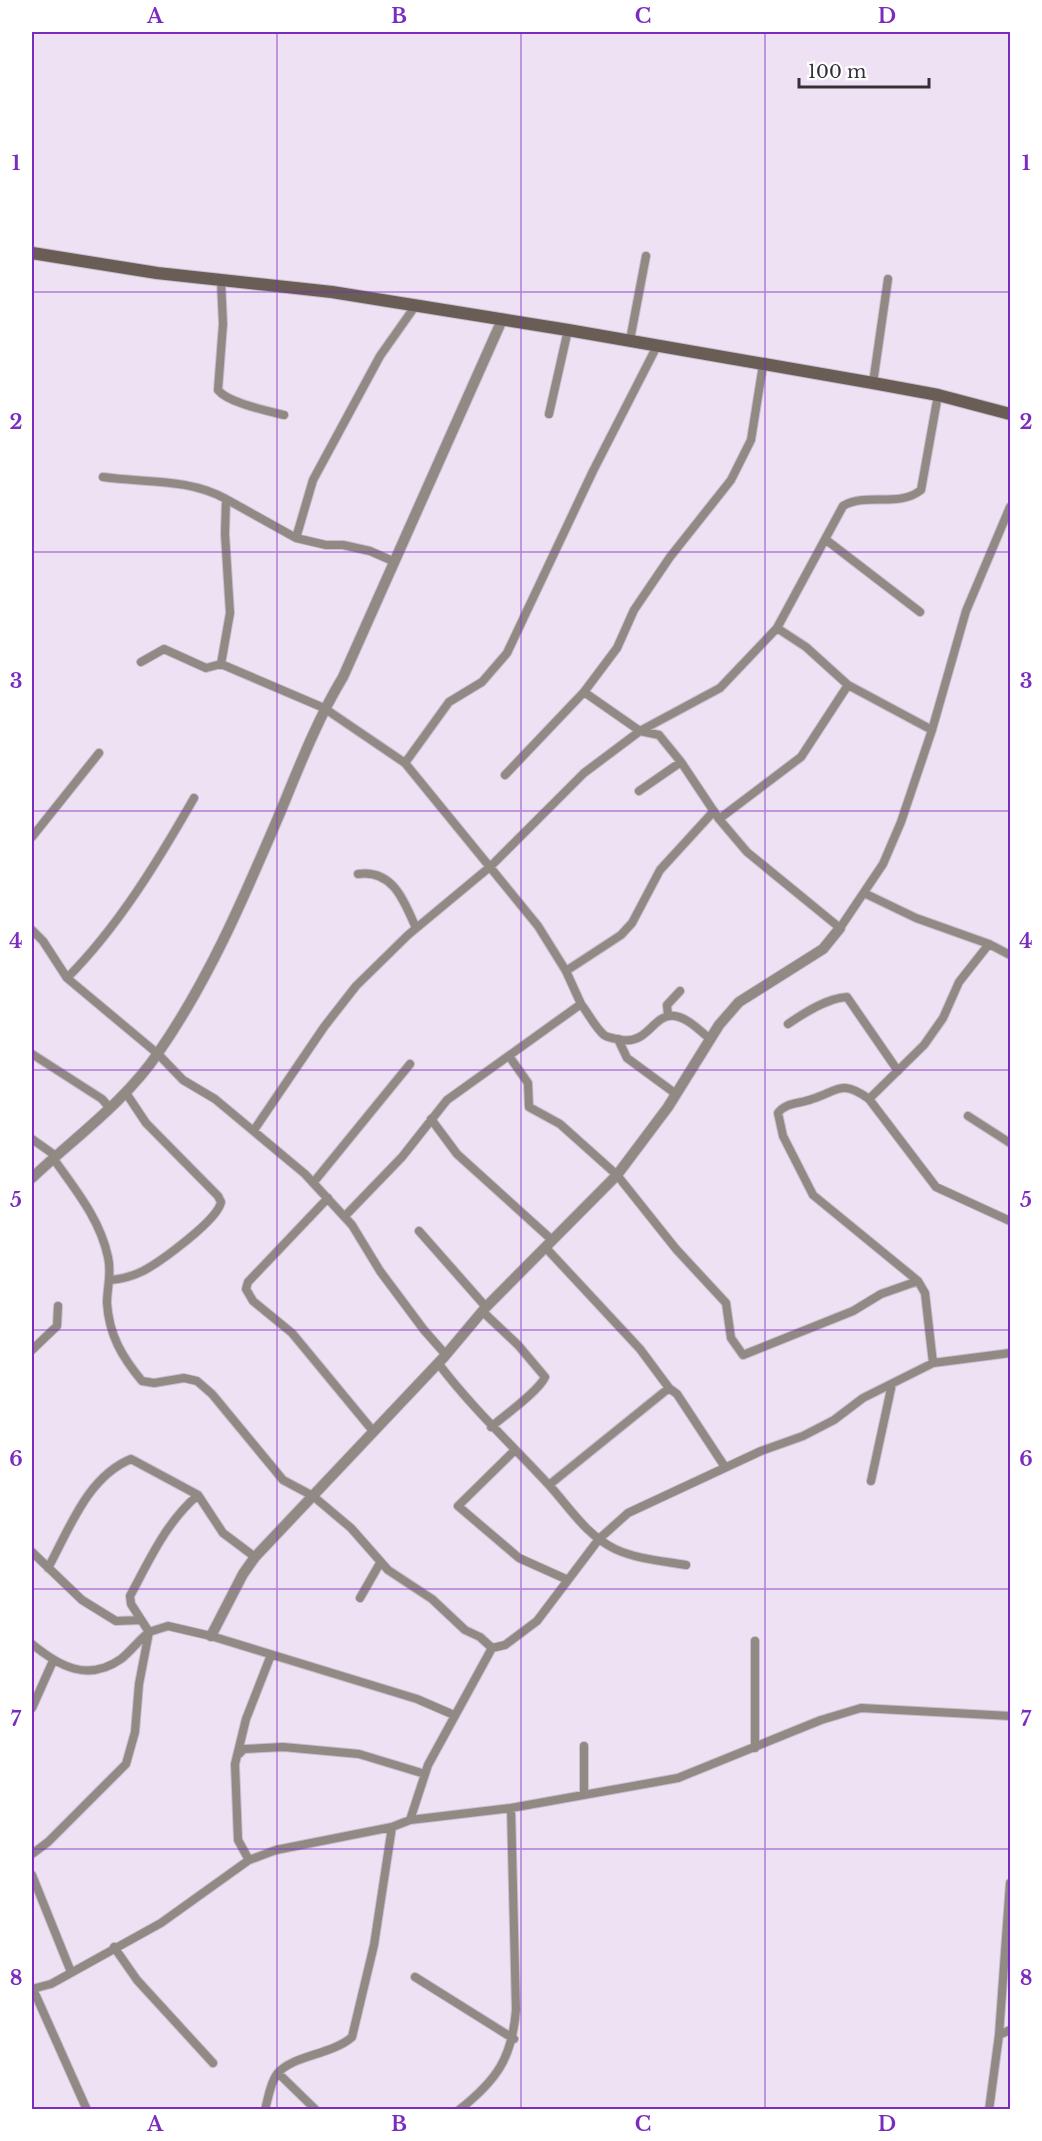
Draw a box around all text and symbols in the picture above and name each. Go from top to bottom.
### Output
text: A [146,4,164,28]
text: B [391,4,407,28]
text: C [635,4,651,28]
text: D [878,4,896,28]
scale bar [799,51,930,89]
text: 100 m [808,61,866,83]
text: 1 [12,151,21,175]
text: 1 [1022,151,1031,175]
text: 2 [9,410,23,434]
text: 2 [1019,410,1033,434]
text: 3 [10,669,22,693]
text: 3 [1020,669,1032,693]
text: 4 [9,929,23,953]
text: 4 [1019,929,1033,953]
text: 5 [10,1188,22,1212]
text: 5 [1020,1188,1032,1212]
text: 6 [9,1447,23,1471]
text: 6 [1019,1447,1033,1471]
text: 7 [11,1707,22,1731]
text: 7 [1021,1707,1032,1731]
text: 8 [10,1966,22,1990]
text: 8 [1020,1966,1032,1990]
text: A [146,2112,164,2136]
text: B [391,2112,407,2136]
text: C [635,2112,651,2136]
text: D [878,2112,896,2136]

